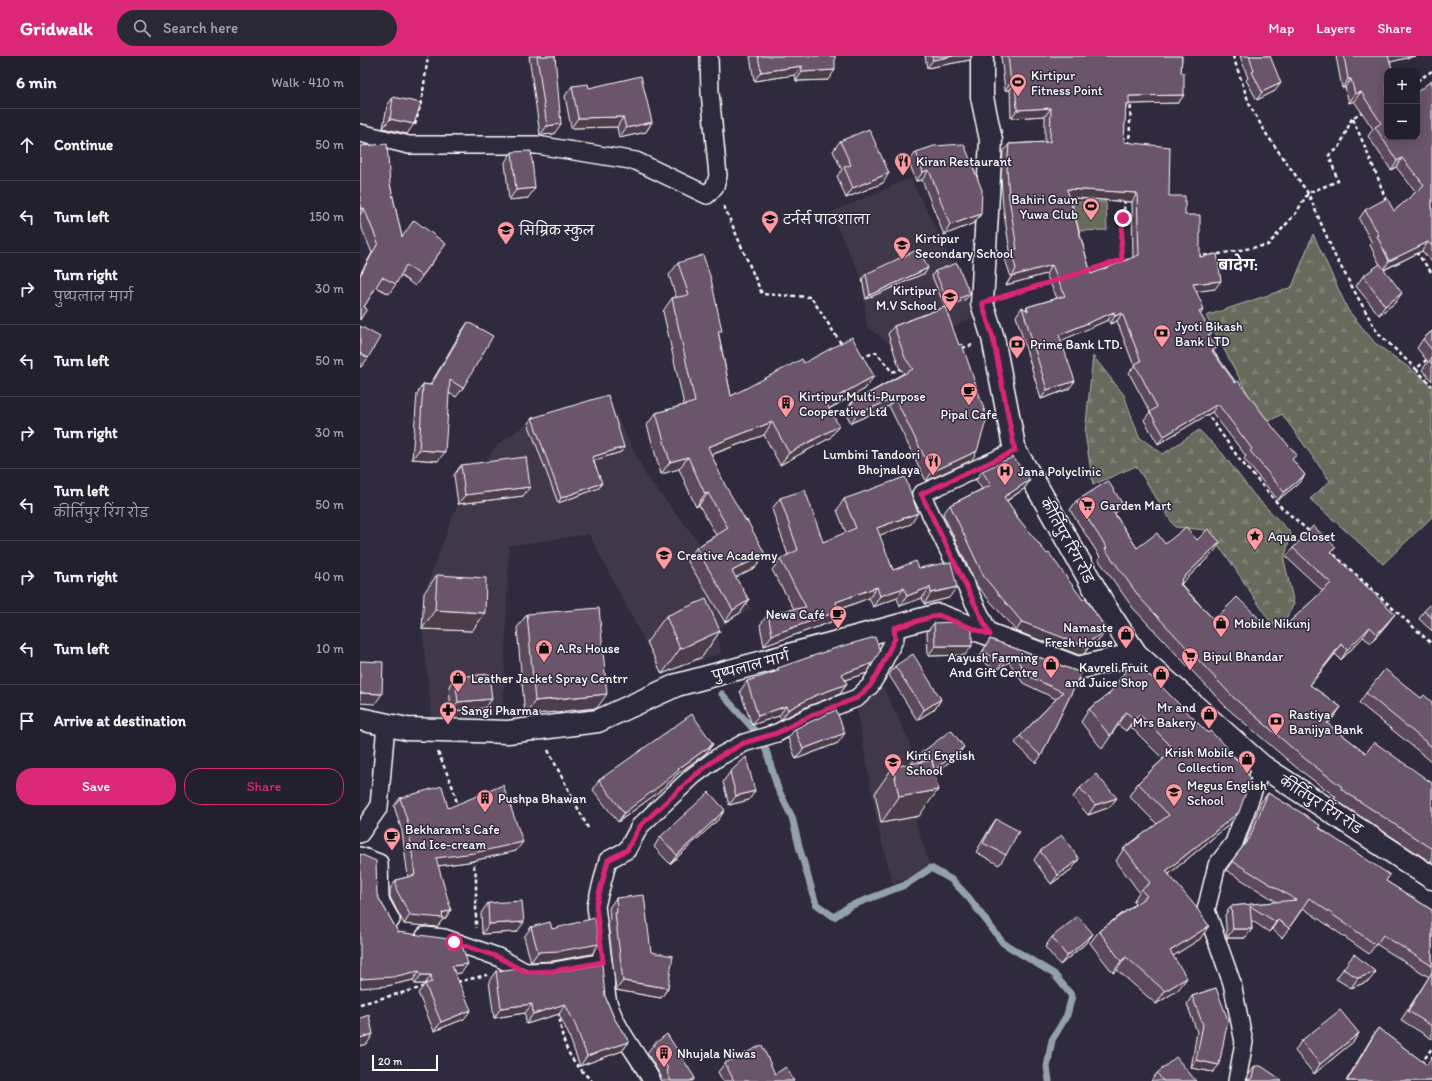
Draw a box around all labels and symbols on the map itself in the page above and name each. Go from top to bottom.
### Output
place label: Kirtipur Fitness Point [1031,68,1103,98]
sports icon: Kirtipur Fitness Point [1008,72,1028,97]
restaurant icon: Kiran Restaurant [893,151,913,176]
place label: Kiran Restaurant [916,154,1012,169]
place label: Bahiri Gaun Yuwa Club [1011,192,1079,222]
sports icon: Bahiri Gaun Yuwa Club [1081,196,1101,221]
school or university icon: टर्नर्स पाठशाला [760,209,780,234]
place label: टर्नर्स पाठशाला [783,209,871,227]
route end [1114,209,1132,227]
school or university icon: सिम्रिक स्कुल [496,220,516,245]
place label: सिम्रिक स्कुल [518,220,595,242]
place label: Kirtipur Secondary School [915,231,1014,261]
school or university icon: Kirtipur Secondary School [892,235,912,260]
district label: बादेग: [1216,253,1258,274]
place label: Kirtipur M.V School [876,283,938,313]
school or university icon: Kirtipur M.V School [940,287,960,312]
place label: Jyoti Bikash Bank LTD [1175,319,1243,349]
bank icon: Jyoti Bikash Bank LTD [1152,323,1172,348]
bank icon: Prime Bank LTD. [1007,334,1027,359]
place label: Prime Bank LTD. [1030,337,1123,352]
cafe icon: Pipal Cafe [959,381,979,406]
place label: Kirtipur Multi-Purpose Cooperative Ltd [799,389,926,419]
building icon: Kirtipur Multi-Purpose Cooperative Ltd [776,393,796,418]
place label: Pipal Cafe [941,407,997,422]
place label: Lumbini Tandoori Bhojnalaya [823,447,920,477]
restaurant icon: Lumbini Tandoori Bhojnalaya [923,451,943,476]
hospital icon: Jana Polyclinic [995,461,1015,486]
place label: Jana Polyclinic [1018,464,1101,479]
street label: कीर्तिपुर रिंग रोड [1033,494,1100,589]
supermarket icon: Garden Mart [1077,495,1097,520]
place label: Garden Mart [1100,498,1171,513]
place icon: Aqua Closet [1245,526,1265,551]
place label: Aqua Closet [1268,529,1335,544]
school or university icon: Creative Academy [654,545,674,570]
place label: Creative Academy [677,548,777,563]
cafe icon: Newa Café [828,604,848,629]
place label: Newa Café [766,607,825,622]
shop icon: Mobile Nikunj [1211,613,1231,638]
place label: Mobile Nikunj [1234,616,1310,631]
place label: Namaste Fresh House [1045,620,1113,650]
shop icon: Namaste Fresh House [1116,624,1136,649]
shop icon: A.Rs House [534,638,554,663]
place label: A.Rs House [557,641,620,656]
street label: पुष्पलाल मार्ग [709,645,793,688]
supermarket icon: Bipul Bhandar [1180,646,1200,671]
place label: Bipul Bhandar [1203,649,1284,664]
place label: Aayush Farming And Gift Centre [948,650,1038,680]
shop icon: Aayush Farming And Gift Centre [1041,654,1061,679]
place label: Kavreli Fruit and Juice Shop [1065,660,1148,690]
shop icon: Kavreli Fruit and Juice Shop [1151,664,1171,689]
shop icon: Leather Jacket Spray Centrr [448,668,468,693]
place label: Leather Jacket Spray Centrr [471,671,628,686]
pharmacy icon: Sangi Pharma [438,700,458,725]
place label: Mr and Mrs Bakery [1133,700,1196,730]
place label: Sangi Pharma [461,703,539,718]
shop icon: Mr and Mrs Bakery [1199,704,1219,729]
place label: Rastiya Banijya Bank [1289,707,1363,737]
bank icon: Rastiya Banijya Bank [1266,711,1286,736]
place label: Krish Mobile Collection [1165,745,1234,775]
place label: Kirti English School [906,748,975,778]
shop icon: Krish Mobile Collection [1237,749,1257,774]
school or university icon: Kirti English School [883,752,903,777]
street label: कीर्तिपुर रिंग रोड [1274,770,1368,841]
place label: Megus English School [1187,778,1267,808]
school or university icon: Megus English School [1164,782,1184,807]
building icon: Pushpa Bhawan [475,788,495,813]
place label: Pushpa Bhawan [498,791,587,806]
place label: Bekharam's Cafe and Ice-cream [405,822,500,852]
cafe icon: Bekharam's Cafe and Ice-cream [382,826,402,851]
route start [445,933,463,951]
building icon: Nhujala Niwas [654,1043,674,1068]
place label: Nhujala Niwas [677,1046,756,1061]
scale bar [372,1053,438,1072]

